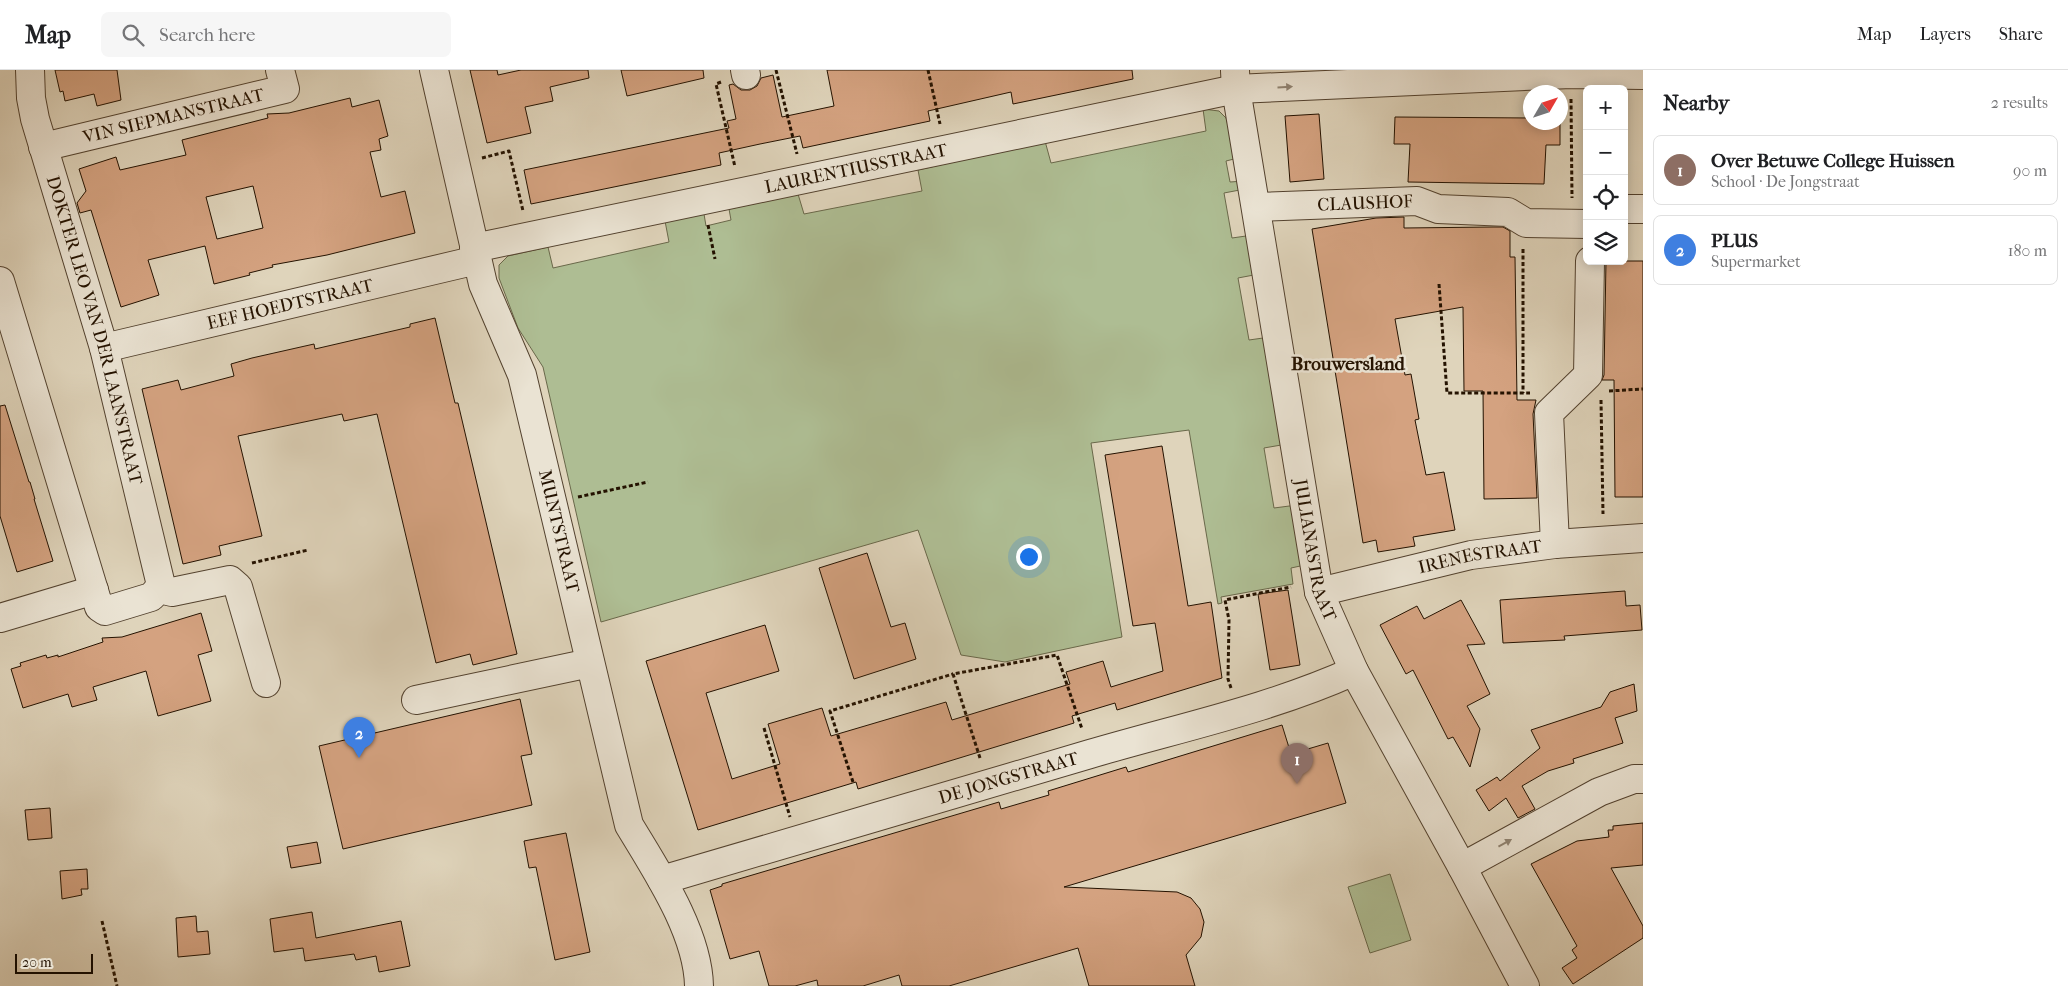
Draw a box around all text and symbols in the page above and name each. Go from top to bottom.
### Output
search box [101,12,451,57]
text: Map [25,21,71,49]
icon: search [119,21,147,49]
text: Search here [159,24,255,46]
text: Map [1857,24,1891,45]
text: Layers [1919,24,1971,45]
text: Share [1999,24,2043,45]
one-way arrow [1277,82,1293,90]
street label: VIN SIEPMANSTRAAT [80,84,267,148]
north arrow [1523,85,1568,130]
map controls [1583,85,1628,265]
button: + [1583,85,1628,130]
text: Nearby [1663,91,1729,115]
text: 2 results [1991,93,2048,112]
button: − [1583,130,1628,175]
street label: LAURENTIUSSTRAAT [763,139,950,198]
text: Over Betuwe College Huissen [1711,150,1954,172]
text: 1 [1677,161,1683,180]
text: 90 m [2013,161,2047,180]
text: School · De Jongstraat [1711,172,1860,191]
street label: DOKTER LEO VAN DER LAANSTRAAT [42,173,147,488]
button: locate [1583,175,1628,220]
street label: CLAUSHOF [1317,191,1413,215]
button: layers [1583,220,1628,265]
text: PLUS [1711,230,1758,252]
text: 2 [1676,241,1684,260]
text: 180 m [2008,241,2047,260]
text: Supermarket [1711,252,1801,271]
street label: EEF HOEDTSTRAAT [205,274,376,334]
district label: Brouwersland [1291,353,1406,375]
street label: MUNTSTRAAT [534,467,584,596]
street label: JULIANASTRAAT [1290,476,1341,625]
street label: IRENESTRAAT [1416,535,1544,578]
your location [1016,544,1042,570]
pin: 2 [343,717,375,758]
pin: 1 [1281,743,1313,784]
street label: DE JONGSTRAAT [936,747,1081,808]
one-way arrow [1498,839,1512,847]
scale bar [15,951,92,974]
text: 20 m [22,954,52,971]

